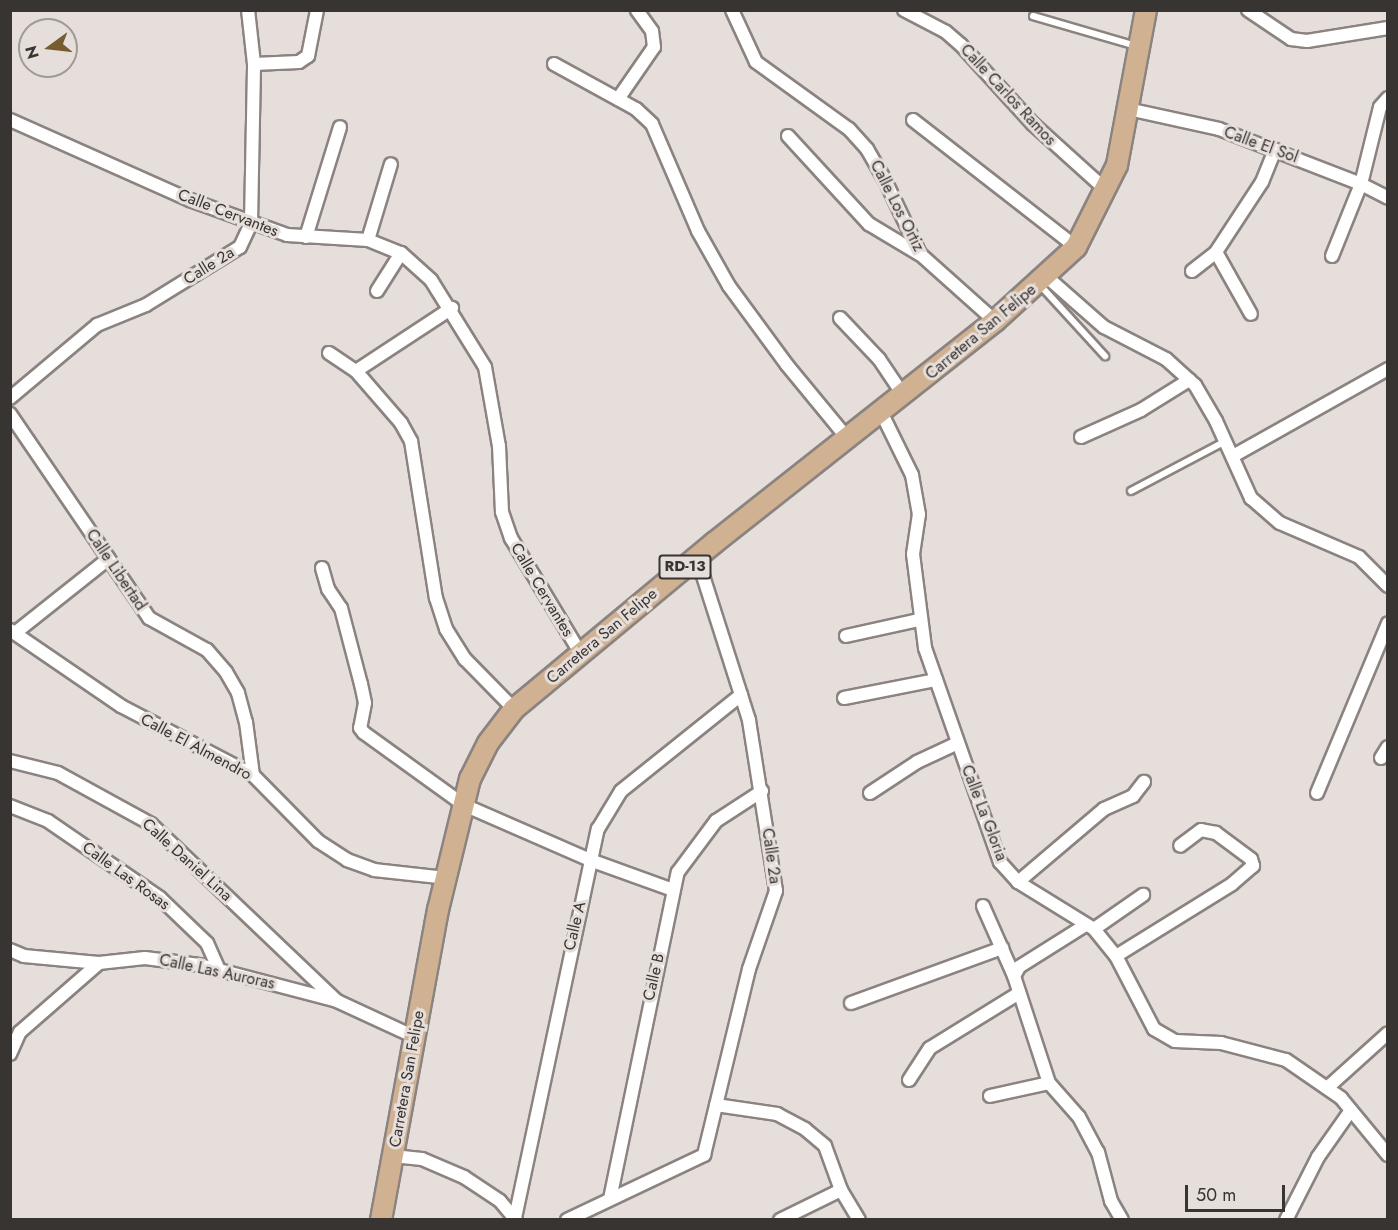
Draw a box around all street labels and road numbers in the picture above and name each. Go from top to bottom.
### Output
street label: Calle Carlos Ramos [956,40,1060,150]
street label: Calle El Sol [1221,123,1301,167]
street label: Calle Los Ortiz [866,157,928,255]
street label: Calle Cervantes [175,185,281,241]
street label: Calle 2a [180,243,238,289]
street label: Carretera San Felipe [922,280,1040,384]
street label: Calle Libertad [82,526,150,614]
street label: Calle Cervantes [507,540,577,640]
road number: RD-13 [658,555,712,579]
street label: Carretera San Felipe [543,584,661,688]
street label: Calle El Almendro [137,710,255,784]
street label: Calle La Gloria [957,762,1011,864]
street label: Calle Daniel Lina [138,815,236,905]
street label: Calle 2a [758,827,784,885]
street label: Calle Las Rosas [78,838,174,914]
street label: Calle A [560,900,590,952]
street label: Calle Las Auroras [158,950,276,994]
street label: Calle B [639,951,669,1003]
street label: Carretera San Felipe [386,1009,428,1149]

